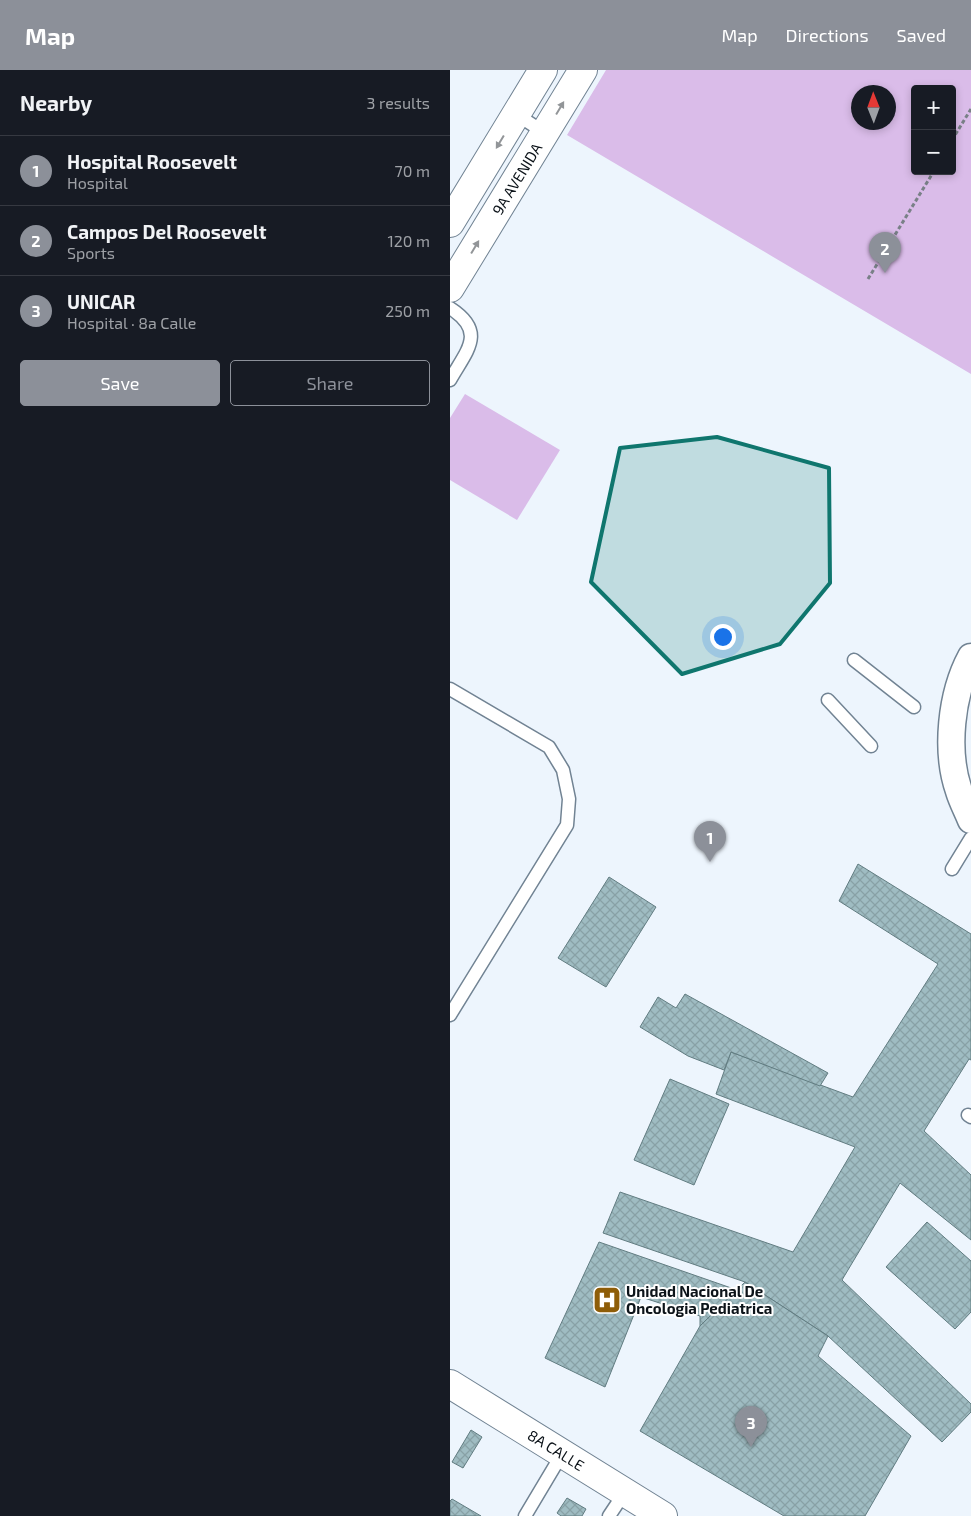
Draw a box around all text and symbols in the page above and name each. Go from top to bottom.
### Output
text: Map [25,21,75,50]
text: Map [721,24,758,46]
text: Directions [786,24,869,46]
text: Saved [897,24,946,46]
north arrow [851,85,896,130]
map controls [911,85,956,175]
button: + [911,85,956,130]
text: Nearby [20,90,92,115]
text: 3 results [367,93,430,112]
one-way arrow [555,102,565,115]
button: − [911,130,956,175]
one-way arrow [495,135,504,148]
street label: 9A AVENIDA [488,139,546,218]
text: Hospital Roosevelt [67,150,237,173]
text: 1 [33,161,39,180]
text: 70 m [395,161,430,180]
text: Hospital [67,173,128,192]
text: Campos Del Roosevelt [67,220,267,243]
text: 2 [31,231,41,250]
text: 120 m [387,231,430,250]
pin: 2 [869,232,901,273]
one-way arrow [471,240,480,253]
text: Sports [67,243,115,262]
text: UNICAR [67,290,135,313]
text: 3 [31,301,41,320]
text: 250 m [385,301,430,320]
text: Hospital · 8a Calle [67,313,196,332]
button: Save [20,360,220,406]
button: Share [230,360,430,406]
your location [710,624,736,650]
pin: 1 [694,821,726,862]
place label: Unidad Nacional De Oncologia Pediatrica [626,1282,772,1317]
hospital icon: Unidad Nacional De Oncologia Pediatrica [592,1285,622,1315]
pin: 3 [735,1406,767,1447]
street label: 8A CALLE [525,1426,588,1474]

